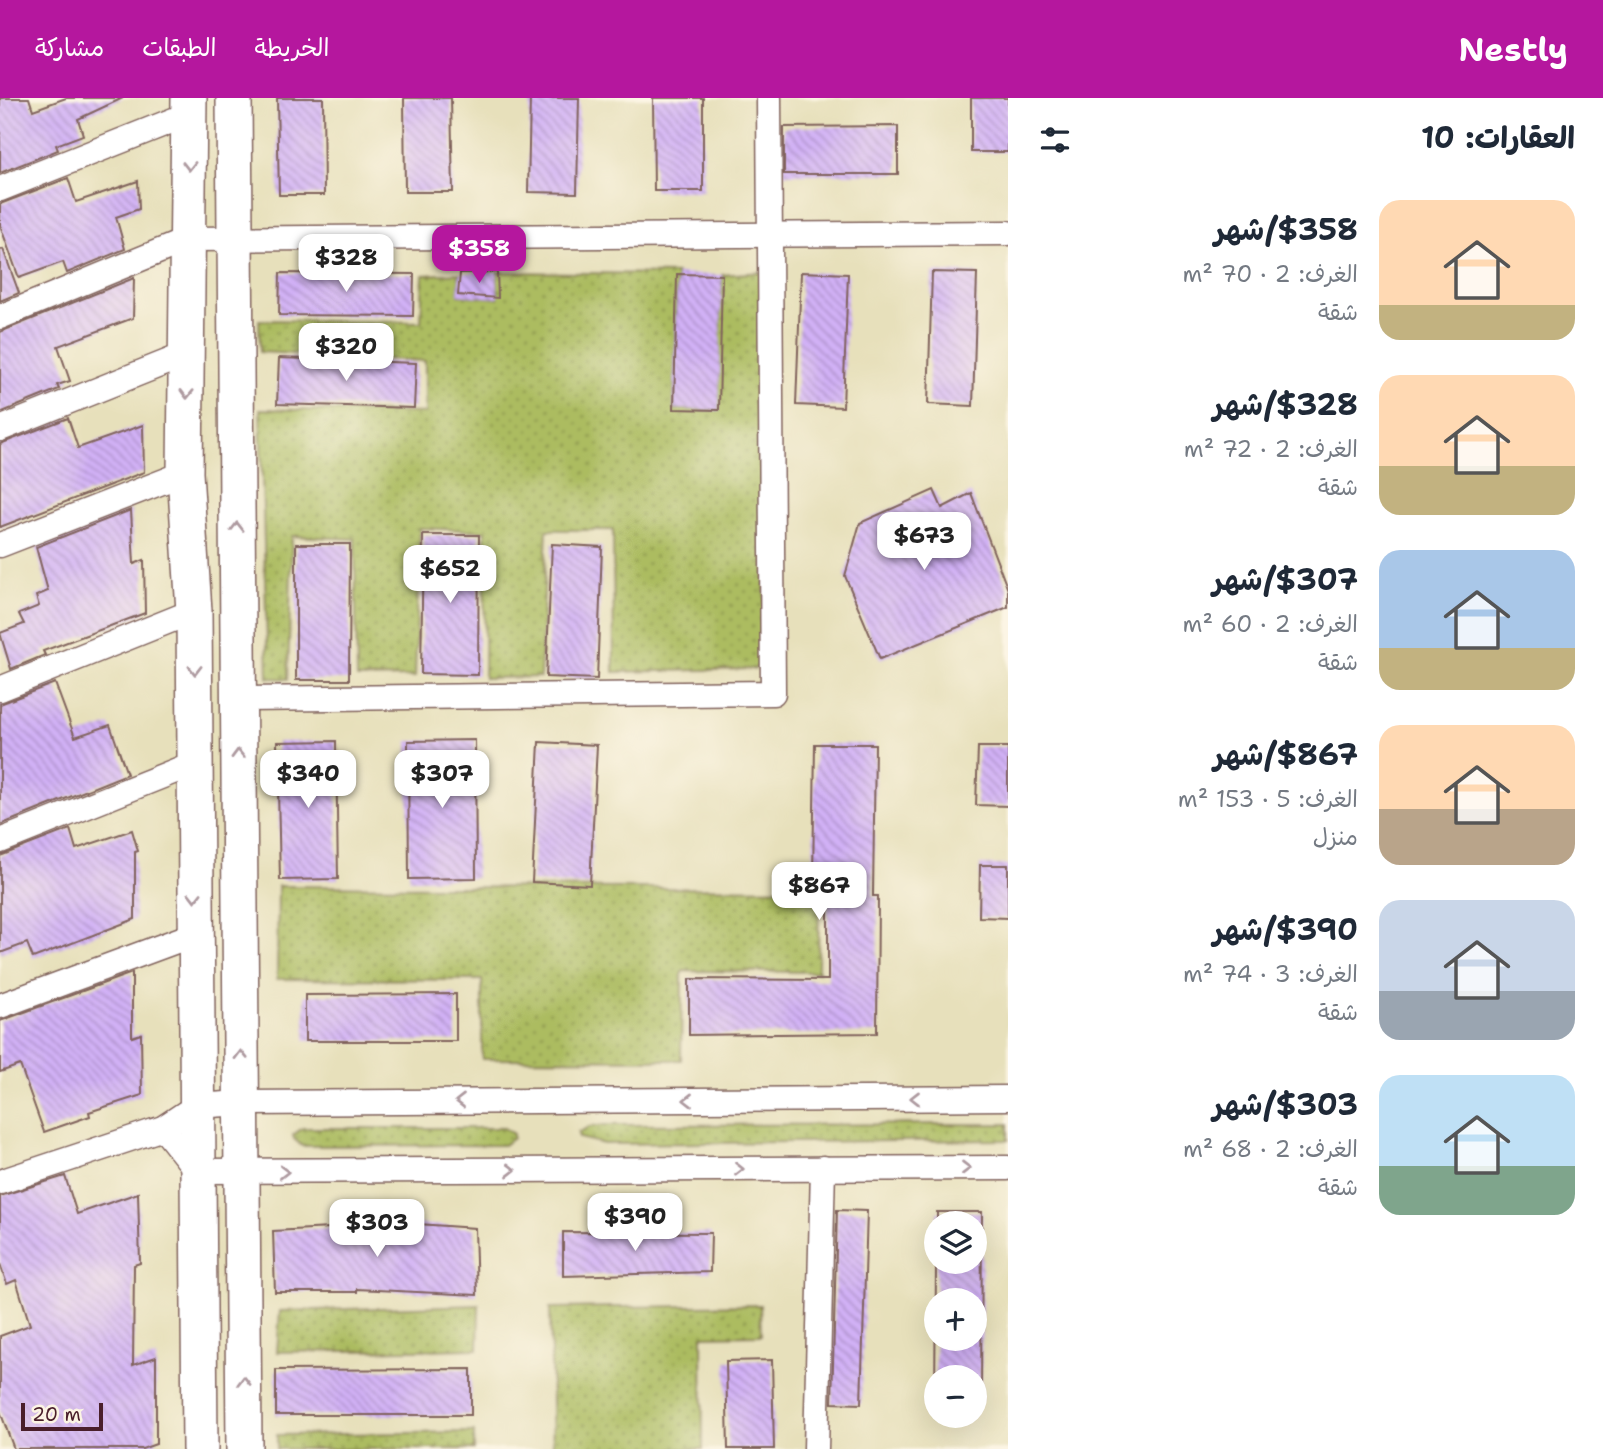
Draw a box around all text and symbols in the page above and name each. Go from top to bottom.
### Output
text: Nestly [1458,27,1568,72]
text: مشاركة [35,32,104,64]
text: الطبقات [142,32,217,64]
text: الخريطة [255,32,329,64]
text: العقارات: 10 [1421,117,1575,158]
icon: filters [1036,121,1074,159]
one-way arrow [181,161,197,172]
text: $358/شهر [1214,209,1358,250]
pin: $358 [438,226,520,285]
icon: home [1435,228,1519,312]
text: $358 [448,233,510,263]
pin: $328 [305,234,387,294]
text: $328 [315,242,377,272]
text: الغرف: 2 · 70 m² [1183,259,1358,289]
text: شقة [1318,297,1358,327]
pin: $320 [305,324,387,383]
text: $320 [315,331,377,361]
text: $328/شهر [1213,384,1358,425]
one-way arrow [179,388,194,399]
icon: home [1435,403,1519,487]
text: الغرف: 2 · 72 m² [1184,434,1358,464]
text: شقة [1318,472,1358,502]
pin: $673 [883,512,965,572]
text: $673 [893,520,955,550]
one-way arrow [229,521,244,532]
pin: $652 [409,546,491,605]
text: $652 [419,553,481,583]
text: $307/شهر [1213,559,1358,600]
icon: home [1435,578,1519,662]
text: الغرف: 2 · 60 m² [1183,609,1358,639]
text: شقة [1318,647,1358,677]
one-way arrow [187,665,203,676]
text: $867/شهر [1213,734,1358,775]
one-way arrow [230,749,246,759]
pin: $340 [267,750,349,810]
pin: $307 [401,750,483,810]
icon: home [1435,753,1519,837]
text: $340 [276,758,340,788]
text: $307 [410,758,474,788]
text: الغرف: 5 · 153 m² [1178,784,1358,814]
text: منزل [1313,822,1358,852]
pin: $867 [778,862,860,922]
text: $867 [788,870,850,900]
one-way arrow [187,893,203,903]
text: $390/شهر [1213,909,1358,950]
icon: home [1435,928,1519,1012]
text: الغرف: 3 · 74 m² [1183,959,1358,989]
text: شقة [1318,997,1358,1027]
one-way arrow [233,1050,249,1060]
text: $303/شهر [1213,1084,1358,1125]
one-way arrow [910,1090,920,1106]
one-way arrow [682,1092,693,1108]
one-way arrow [455,1093,465,1109]
icon: home [1435,1103,1519,1187]
text: الغرف: 2 · 68 m² [1183,1134,1358,1164]
one-way arrow [962,1160,972,1176]
one-way arrow [734,1161,745,1177]
one-way arrow [507,1162,517,1178]
one-way arrow [279,1164,290,1179]
text: شقة [1318,1172,1358,1202]
pin: $390 [594,1194,676,1253]
pin: $303 [336,1200,418,1259]
text: $390 [603,1201,667,1231]
text: $303 [345,1207,409,1237]
map controls [924,1211,987,1428]
button: layers [924,1211,987,1274]
button: + [924,1288,987,1351]
button: − [924,1365,987,1428]
one-way arrow [236,1375,252,1386]
scale bar [21,1400,103,1432]
text: 20 m [32,1402,81,1427]

